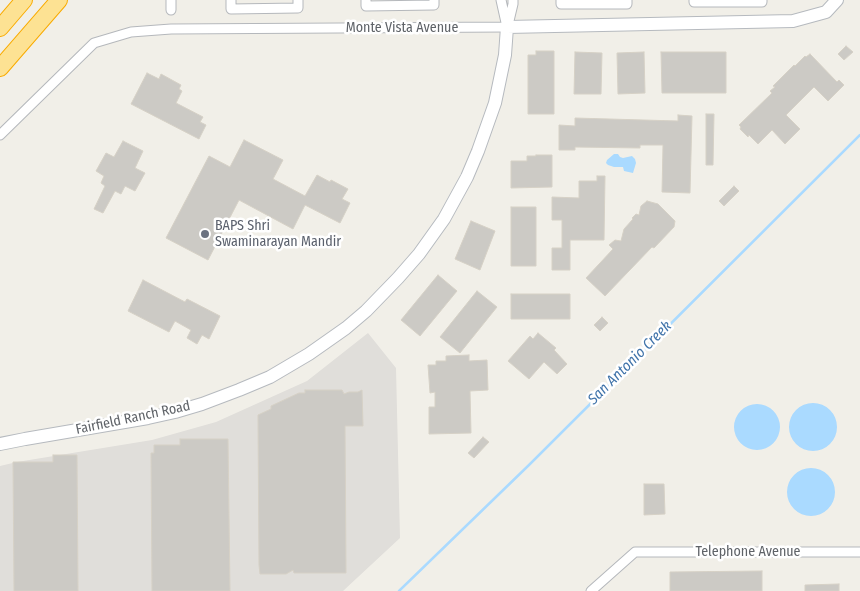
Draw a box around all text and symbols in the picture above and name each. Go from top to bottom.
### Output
street label: Monte Vista Avenue [346,20,458,36]
place label: BAPS Shri Swaminarayan Mandir [215,218,341,250]
marker: BAPS Shri Swaminarayan Mandir [199,228,211,240]
water label: San Antonio Creek [584,317,676,409]
street label: Fairfield Ranch Road [74,398,192,438]
street label: Telephone Avenue [695,544,801,560]

